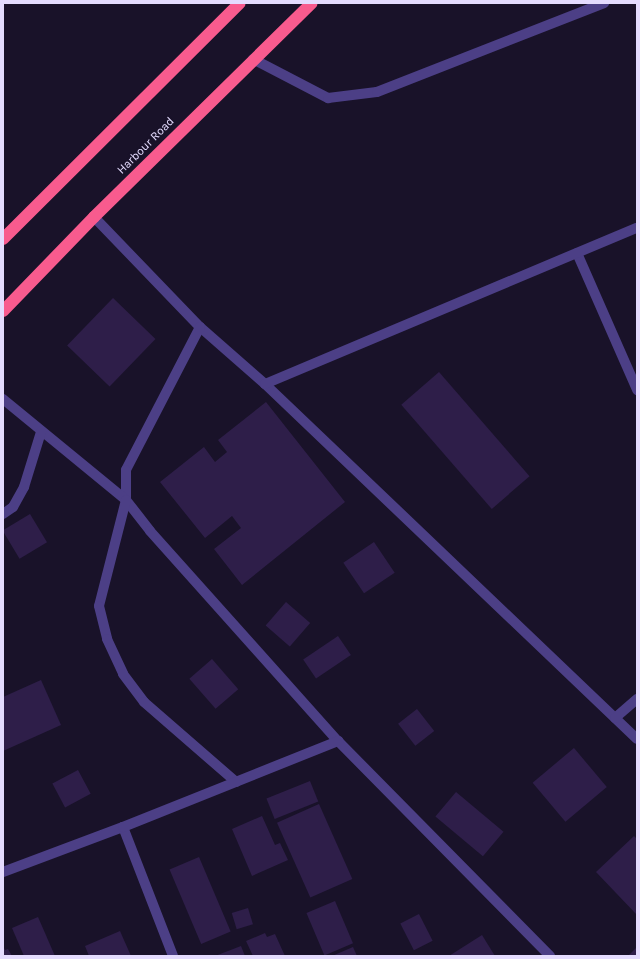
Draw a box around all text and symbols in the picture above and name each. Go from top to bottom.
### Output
street label: Harbour Road [114,114,178,178]

